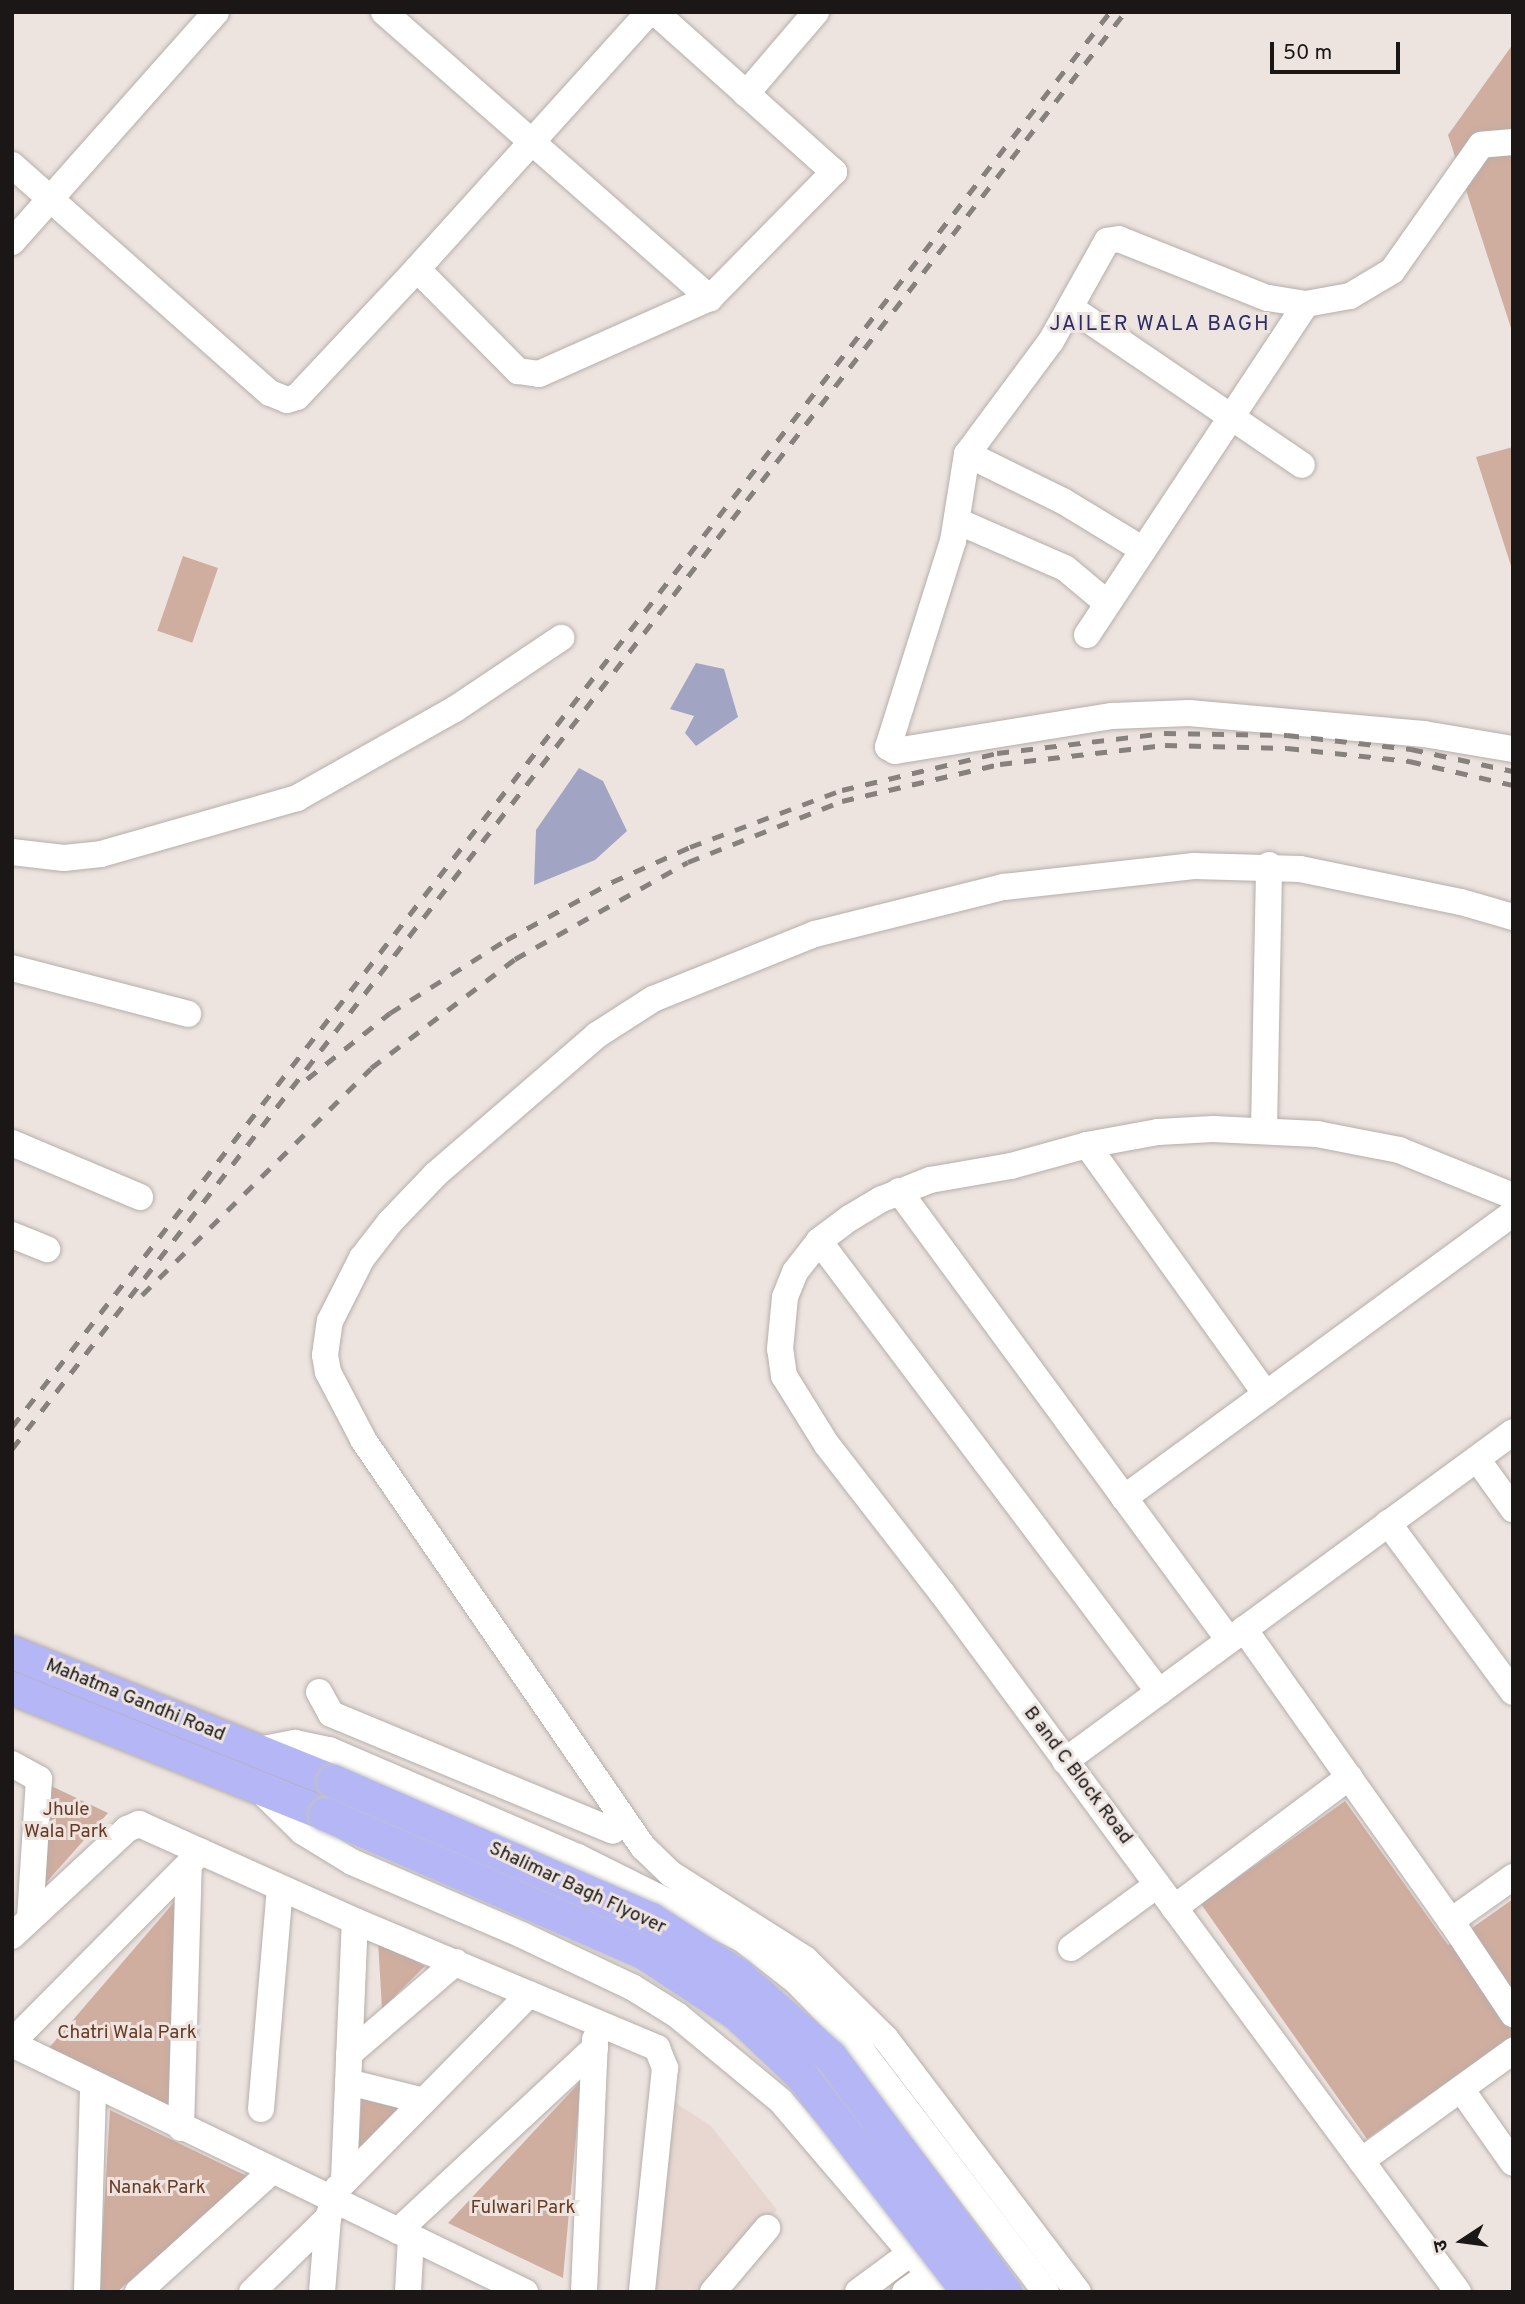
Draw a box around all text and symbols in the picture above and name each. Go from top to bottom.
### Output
scale bar [1273,28,1402,72]
text: 50 m [1283,40,1332,67]
district label: JAILER WALA BAGH [1051,312,1269,338]
street label: Mahatma Gandhi Road [42,1655,228,1747]
street label: B and C Block Road [1018,1703,1136,1849]
park label: Jhule Wala Park [24,1800,108,1844]
street label: Shalimar Bagh Flyover [485,1838,669,1940]
park label: Chatri Wala Park [57,2023,197,2045]
park label: Nanak Park [108,2178,206,2200]
park label: Fulwari Park [470,2198,576,2220]
north arrow [1427,2206,1497,2276]
text: उ [1429,2238,1454,2254]

